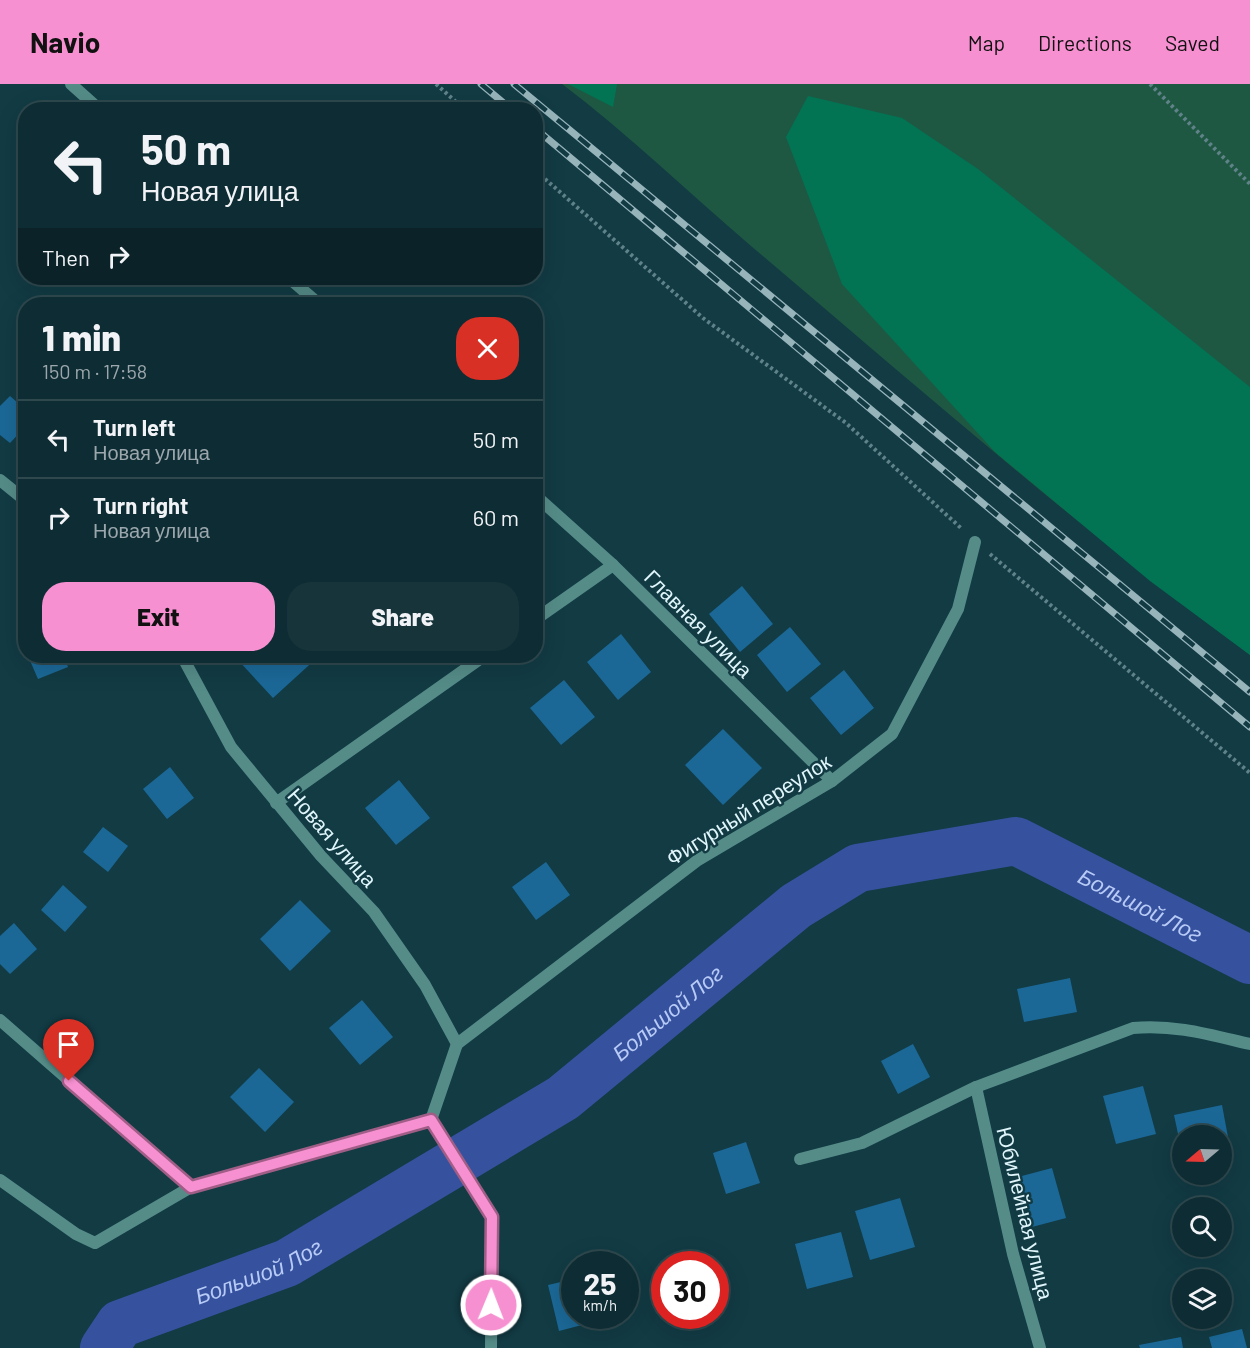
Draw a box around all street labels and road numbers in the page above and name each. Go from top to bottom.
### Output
street label: Главная улица [640,564,758,682]
street label: Фигурный переулок [661,748,836,870]
street label: Новая улица [283,782,383,892]
street label: Юбилейная улица [992,1124,1060,1302]

